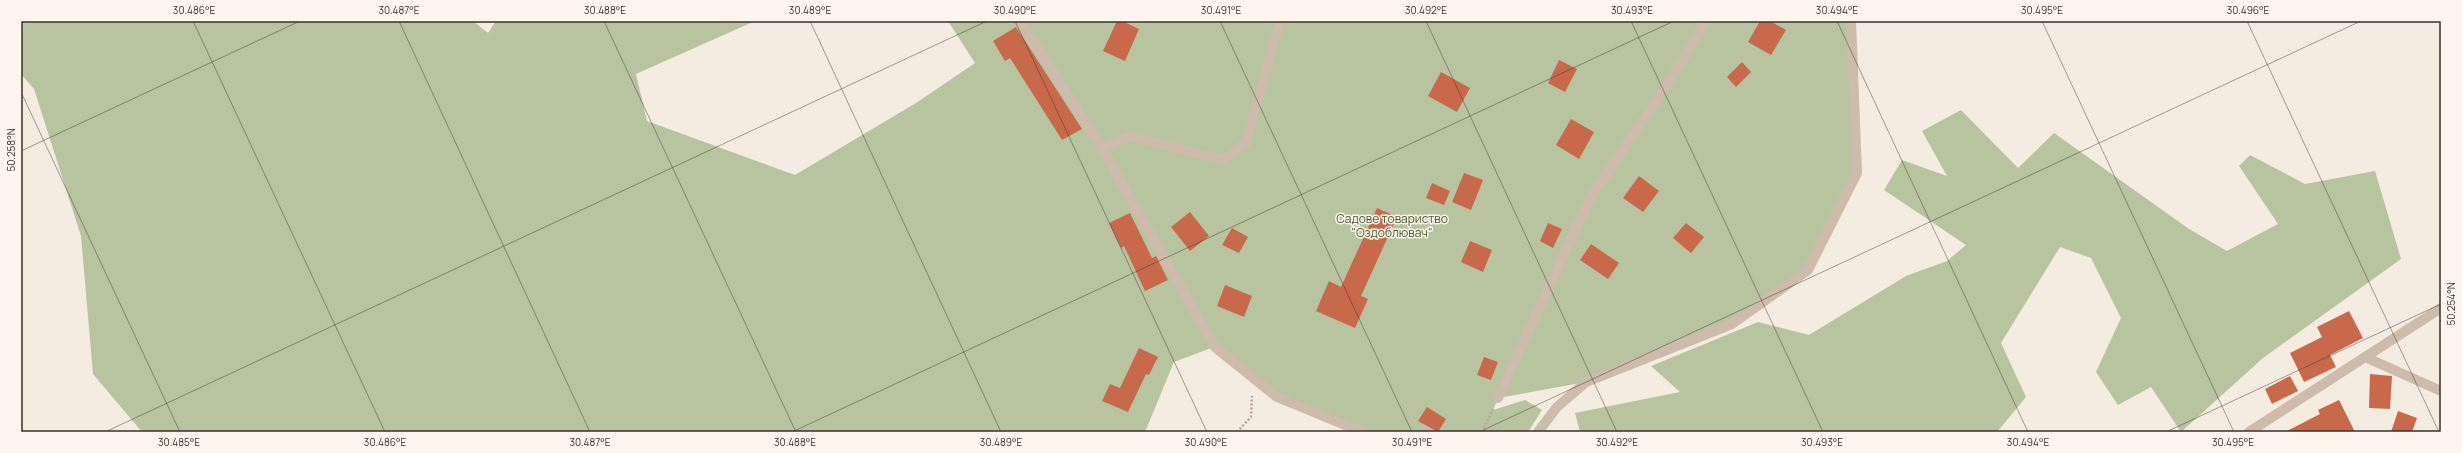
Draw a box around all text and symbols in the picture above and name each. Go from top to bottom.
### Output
text: 30.486°E [173,3,215,17]
text: 30.487°E [378,3,420,17]
text: 30.488°E [584,3,626,17]
text: 30.489°E [789,3,831,17]
text: 30.490°E [994,3,1037,17]
text: 30.491°E [1201,3,1241,17]
text: 30.492°E [1405,3,1447,17]
text: 30.493°E [1611,3,1653,17]
text: 30.494°E [1816,3,1858,17]
text: 30.495°E [2021,3,2063,17]
text: 30.496°E [2227,3,2270,17]
text: 50.258°N [4,128,18,172]
park label: Садове товариство "Оздоблювач" [1336,210,1448,241]
text: 50.254°N [2444,282,2458,326]
text: 30.485°E [158,435,200,449]
text: 30.486°E [364,435,406,449]
text: 30.487°E [569,435,611,449]
text: 30.488°E [774,435,816,449]
text: 30.489°E [980,435,1022,449]
text: 30.490°E [1185,435,1228,449]
text: 30.491°E [1392,435,1432,449]
text: 30.492°E [1596,435,1638,449]
text: 30.493°E [1801,435,1843,449]
text: 30.494°E [2007,435,2049,449]
text: 30.495°E [2212,435,2254,449]

